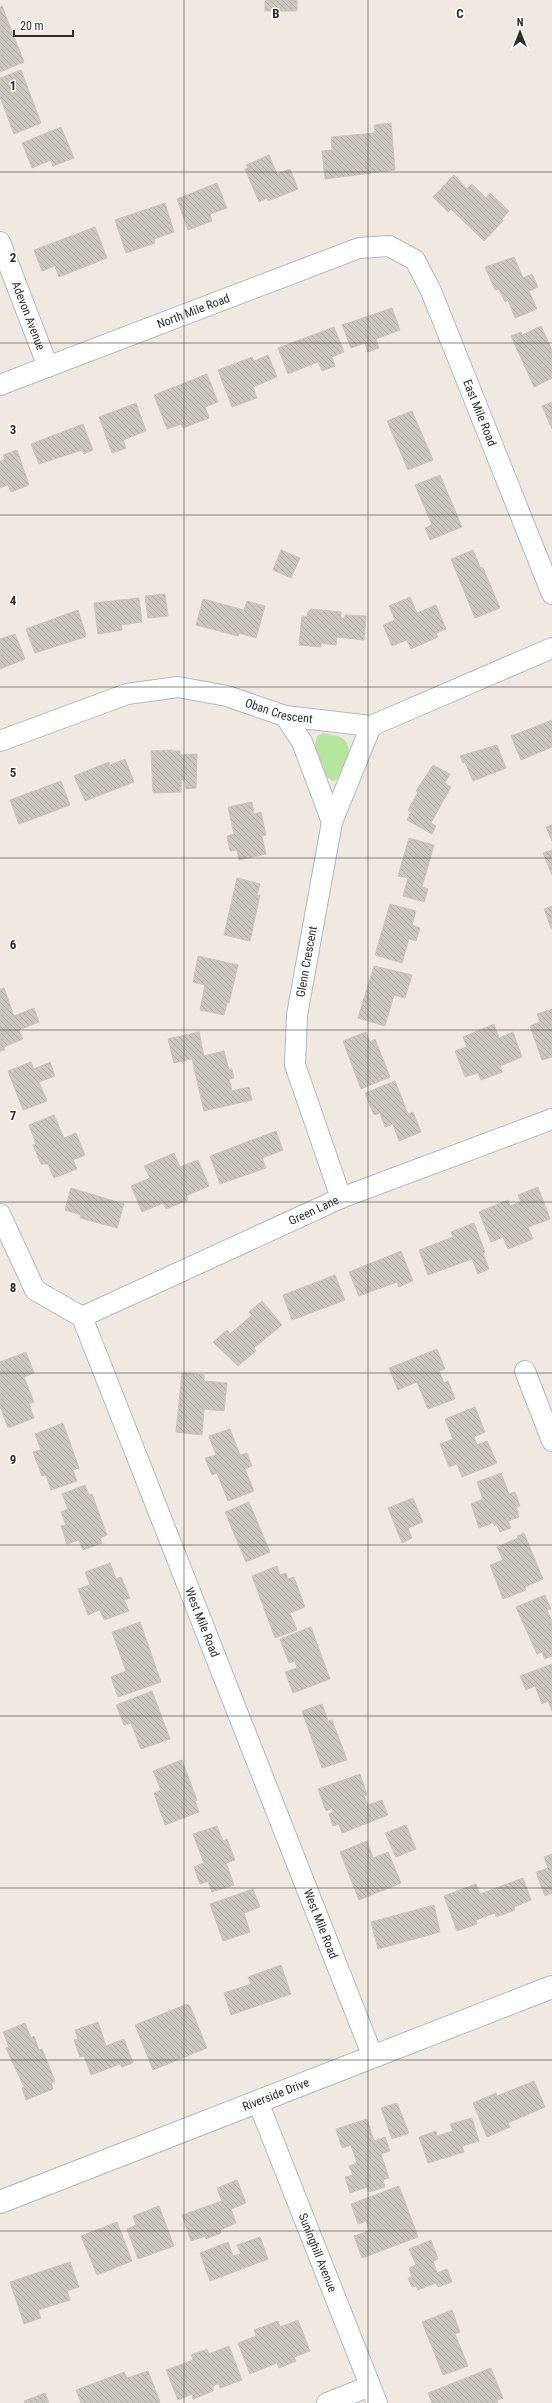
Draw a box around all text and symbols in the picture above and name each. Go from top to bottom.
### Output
text: B [272,6,280,21]
text: C [456,6,464,21]
scale bar [14,12,73,38]
north arrow [500,12,540,52]
text: N [517,16,524,29]
text: 20 m [20,19,44,33]
text: 1 [10,78,16,93]
text: 2 [10,250,17,265]
street label: Adevon Avenue [9,279,48,353]
street label: North Mile Road [155,291,232,331]
street label: East Mile Road [460,378,499,448]
text: 3 [10,422,16,437]
text: 4 [10,593,17,608]
street label: Oban Crescent [243,696,314,726]
text: 5 [10,765,17,780]
street label: Glenn Crescent [293,925,320,998]
text: 6 [10,937,17,952]
text: 7 [10,1108,17,1123]
street label: Green Lane [287,1193,341,1228]
text: 8 [10,1280,16,1295]
text: 9 [10,1452,16,1467]
street label: West Mile Road [182,1586,222,1659]
street label: West Mile Road [301,1887,341,1961]
street label: Riverside Drive [241,2075,311,2114]
street label: Suninghill Avenue [296,2211,340,2295]

